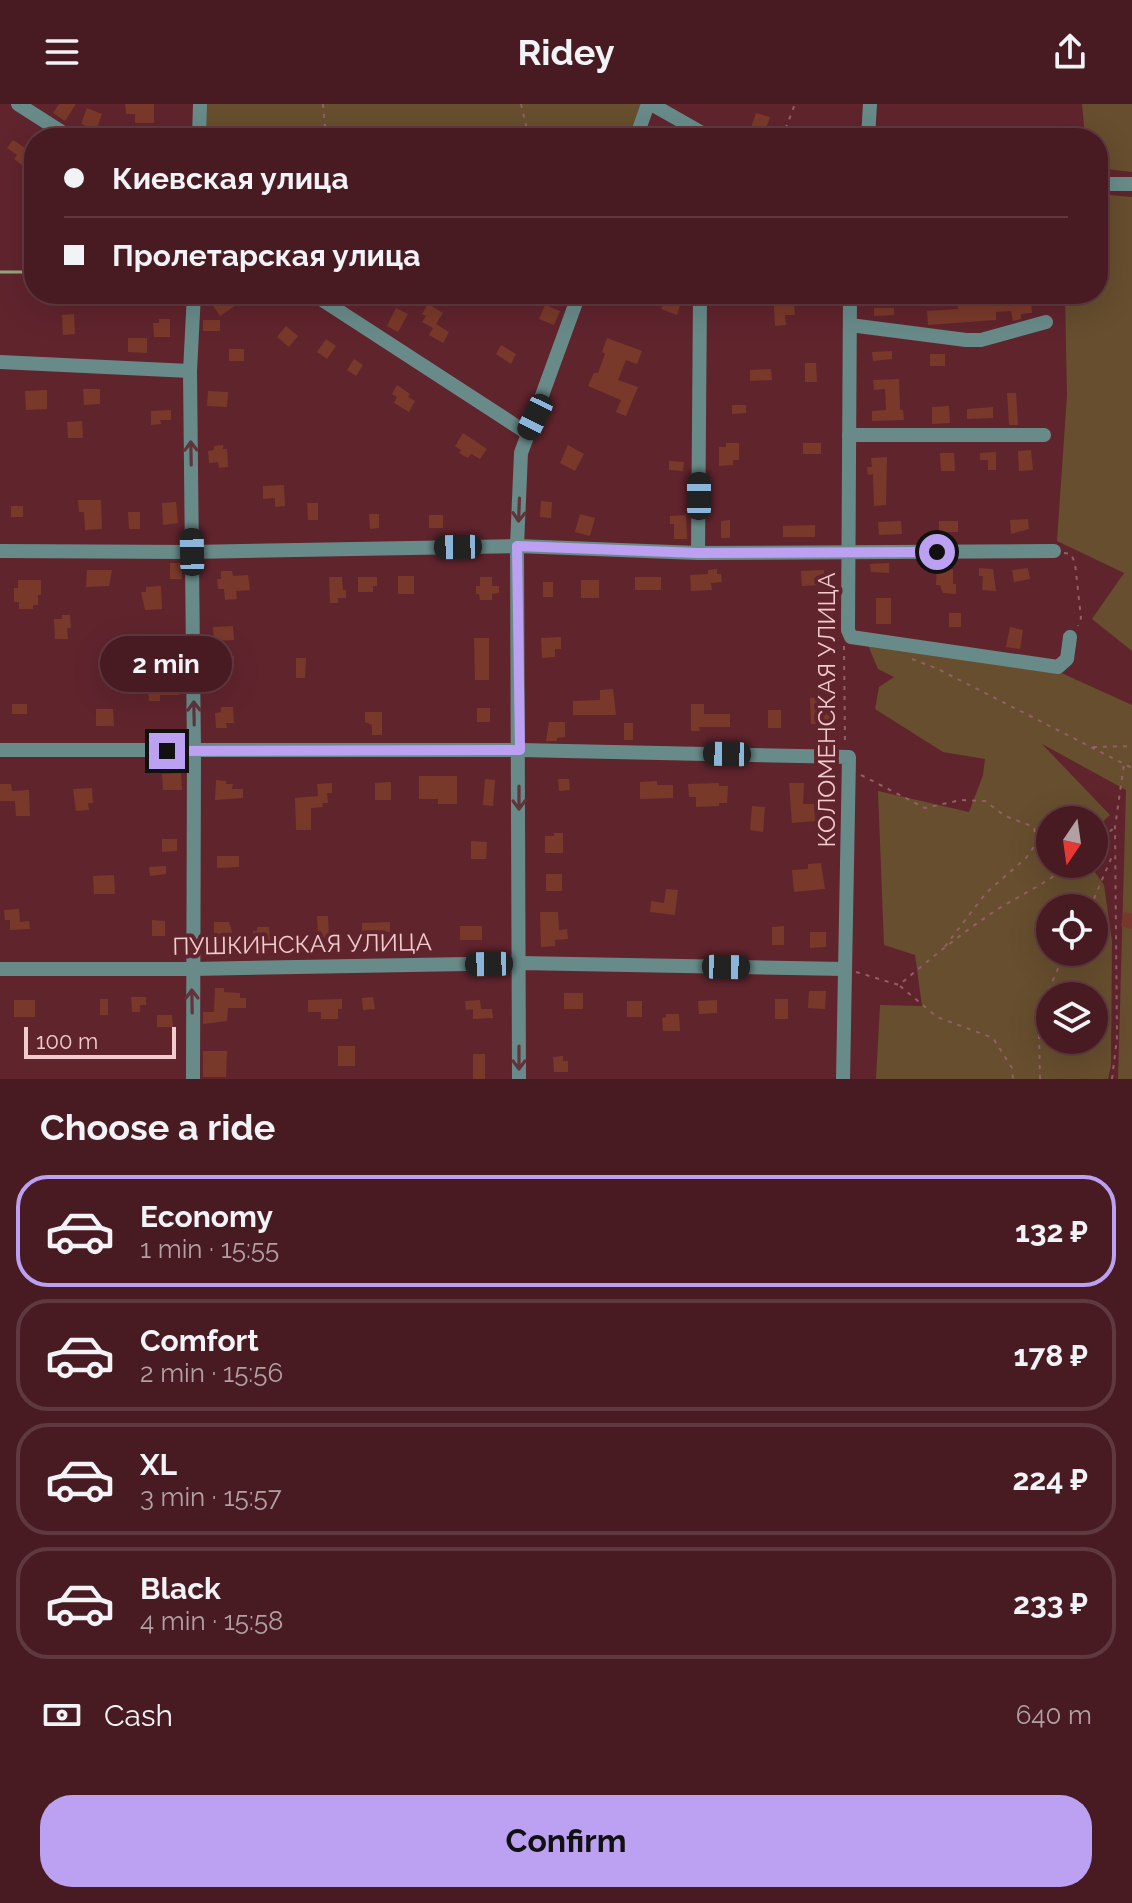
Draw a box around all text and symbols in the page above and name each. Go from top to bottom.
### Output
icon: menu [40,30,84,74]
icon: share [1048,30,1092,74]
text: Ridey [518,31,614,73]
text: Киевская улица [112,161,349,196]
text: Пролетарская улица [112,238,421,273]
car [514,390,556,444]
one-way arrow [183,440,199,467]
car [687,472,711,520]
one-way arrow [511,496,526,523]
car [180,528,204,576]
route start [919,534,955,570]
car [434,535,482,559]
street label: КОЛОМЕНСКАЯ УЛИЦА [812,573,841,847]
callout: 2 min [101,635,233,691]
text: 2 min [132,649,200,679]
one-way arrow [186,700,202,727]
route end [149,733,185,769]
car [703,742,751,766]
one-way arrow [511,784,527,811]
north arrow [1036,806,1108,878]
map controls [1036,806,1108,1054]
button: locate [1036,894,1108,966]
street label: ПУШКИНСКАЯ УЛИЦА [172,927,432,961]
car [465,952,513,976]
car [702,955,750,979]
button: layers [1036,982,1108,1054]
one-way arrow [184,988,200,1015]
scale bar [24,1023,176,1059]
text: 100 m [36,1028,98,1054]
one-way arrow [511,1044,527,1071]
text: Choose a ride [40,1106,275,1148]
icon: car [44,1195,116,1267]
text: Economy [140,1199,273,1234]
text: 132 ₽ [1015,1214,1088,1249]
text: 1 min · 15:55 [140,1234,279,1264]
icon: car [44,1319,116,1391]
text: Comfort [140,1323,259,1358]
text: 178 ₽ [1014,1338,1088,1373]
text: 2 min · 15:56 [140,1358,283,1388]
icon: car [44,1443,116,1515]
text: XL [140,1447,177,1482]
text: 224 ₽ [1012,1462,1088,1497]
text: 3 min · 15:57 [140,1482,282,1512]
icon: car [44,1567,116,1639]
text: Black [140,1571,221,1606]
text: 233 ₽ [1013,1586,1088,1621]
text: 4 min · 15:58 [140,1606,284,1636]
icon: cash [40,1693,84,1737]
text: Cash [104,1698,173,1733]
text: 640 m [1016,1700,1092,1730]
button: Confirm [40,1795,1092,1887]

